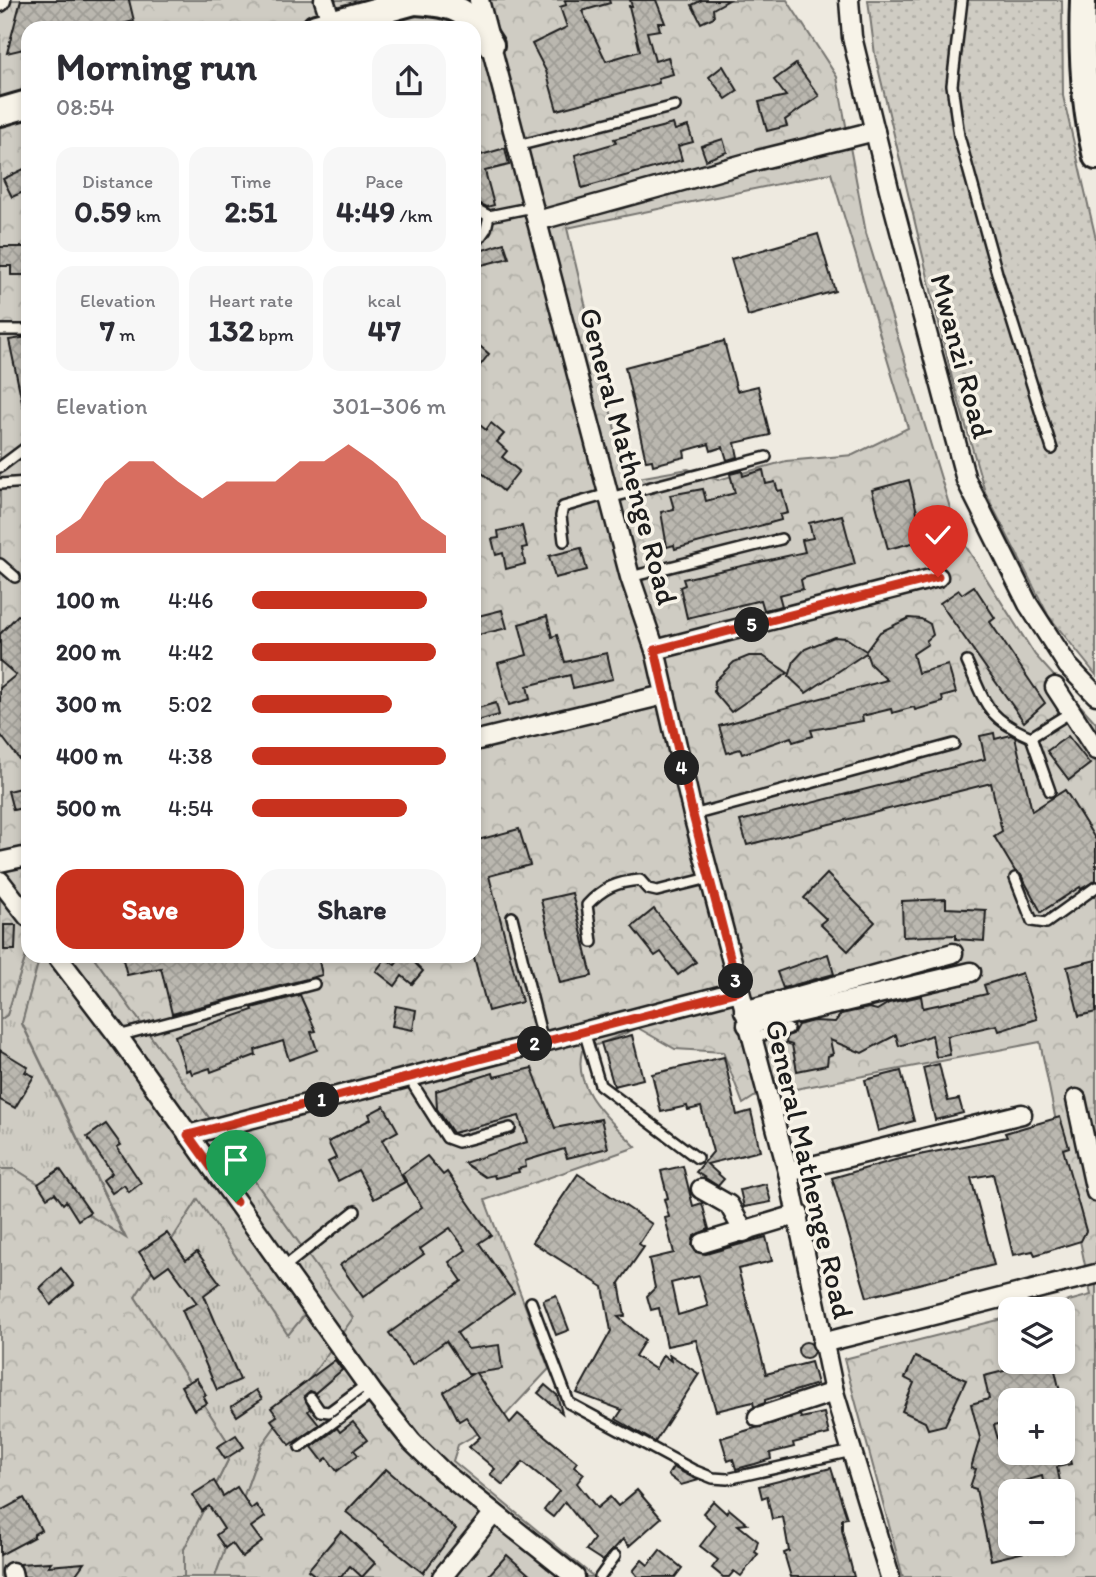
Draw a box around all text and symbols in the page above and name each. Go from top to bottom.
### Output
text: Morning run [56,44,257,90]
button: share [372,44,446,118]
text: 08:54 [56,93,114,121]
text: Distance [82,170,153,193]
text: Time [231,170,271,193]
text: Pace [365,170,403,193]
text: 0.59 [74,193,132,230]
text: 2:51 [225,193,277,230]
text: 4:49 [336,193,395,230]
text: km [132,204,161,227]
text: /km [395,204,433,227]
street label: Mwanzi Road [922,269,1002,443]
text: Elevation [80,289,155,312]
text: Heart rate [209,289,293,312]
text: kcal [367,289,401,312]
street label: General Mathenge Road [572,303,686,609]
text: 7 [100,312,115,349]
text: 132 [208,312,254,349]
text: 47 [368,312,401,349]
text: m [115,323,135,346]
text: bpm [254,323,294,346]
text: Elevation [56,392,147,420]
text: 301–306 m [332,392,446,420]
pin [908,505,968,577]
icon: check [919,516,957,554]
text: 100 m [56,586,120,614]
text: 4:46 [168,586,213,614]
pin: 5 [734,608,770,642]
text: 5 [747,613,756,636]
text: 200 m [56,638,121,666]
text: 4:42 [168,638,213,666]
text: 300 m [56,690,121,718]
text: 5:02 [168,690,212,718]
text: 400 m [56,742,123,770]
text: 4:38 [168,742,213,770]
pin: 4 [664,750,700,786]
text: 4 [676,756,687,779]
text: 500 m [56,794,121,822]
text: 4:54 [168,794,213,822]
button: Save [56,869,244,949]
button: Share [258,869,446,949]
pin: 3 [718,964,754,998]
text: 3 [730,969,741,992]
street label: General Mathenge Road [758,1016,862,1322]
pin: 2 [518,1026,552,1062]
text: 2 [530,1032,540,1055]
pin: 1 [304,1082,340,1118]
text: 1 [317,1088,326,1111]
pin [206,1130,266,1202]
icon: arrive [217,1141,255,1179]
map controls [998,1297,1075,1556]
button: layers [998,1297,1075,1374]
button: + [998,1388,1075,1465]
button: − [998,1479,1075,1556]

